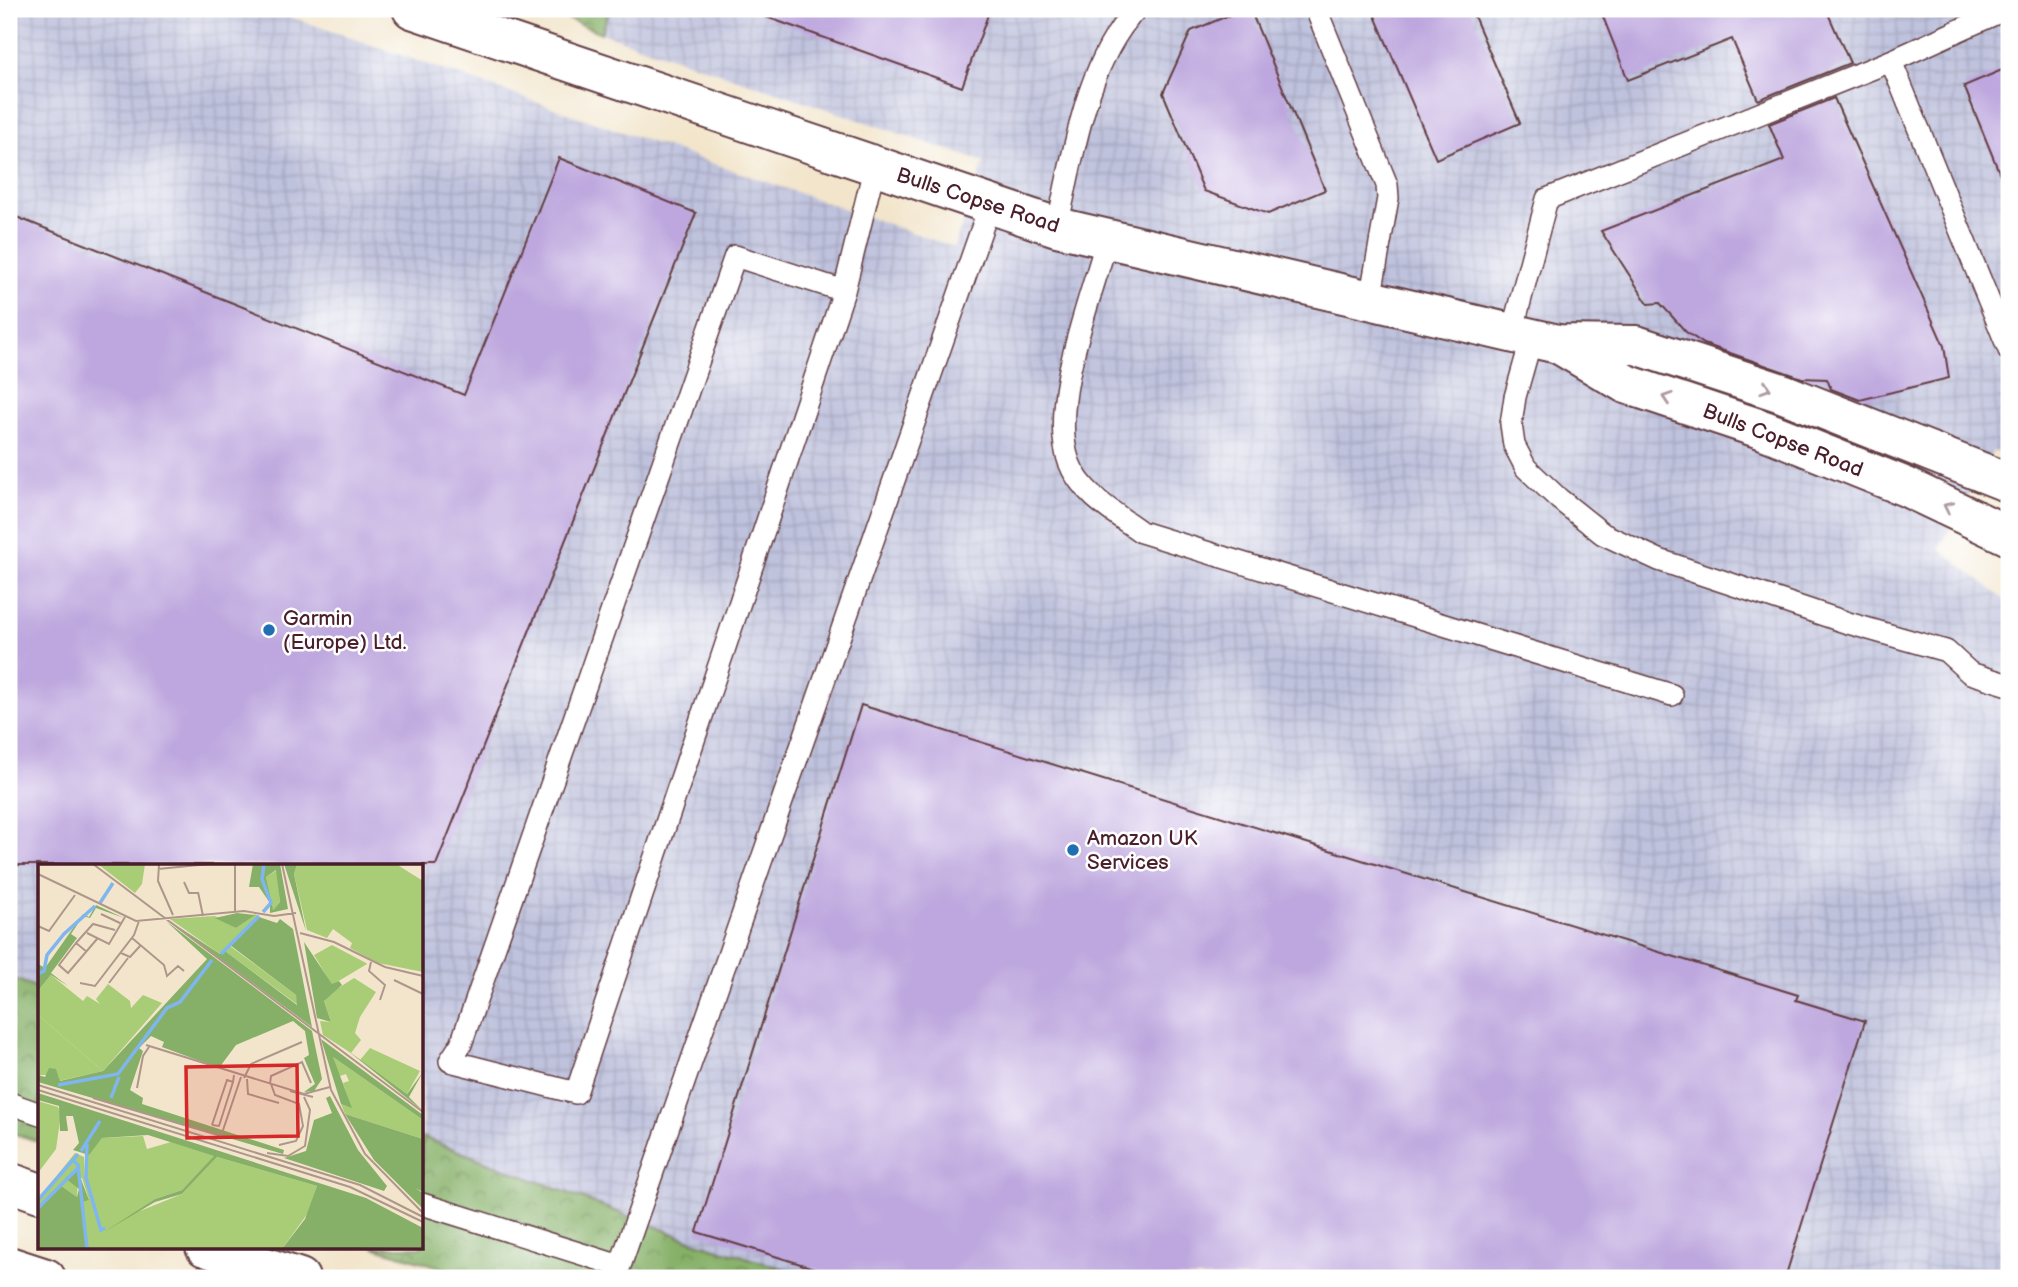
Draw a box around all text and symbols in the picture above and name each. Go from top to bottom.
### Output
street label: Bulls Copse Road [893,162,1062,239]
one-way arrow [1760,380,1772,394]
one-way arrow [1662,391,1674,406]
street label: Bulls Copse Road [1699,398,1867,483]
one-way arrow [1942,501,1955,515]
place label: Garmin (Europe) Ltd. [283,606,407,655]
marker: Garmin (Europe) Ltd. [261,622,277,638]
place label: Amazon UK Services [1087,826,1198,875]
marker: Amazon UK Services [1065,842,1081,858]
inset map [38,864,424,1248]

